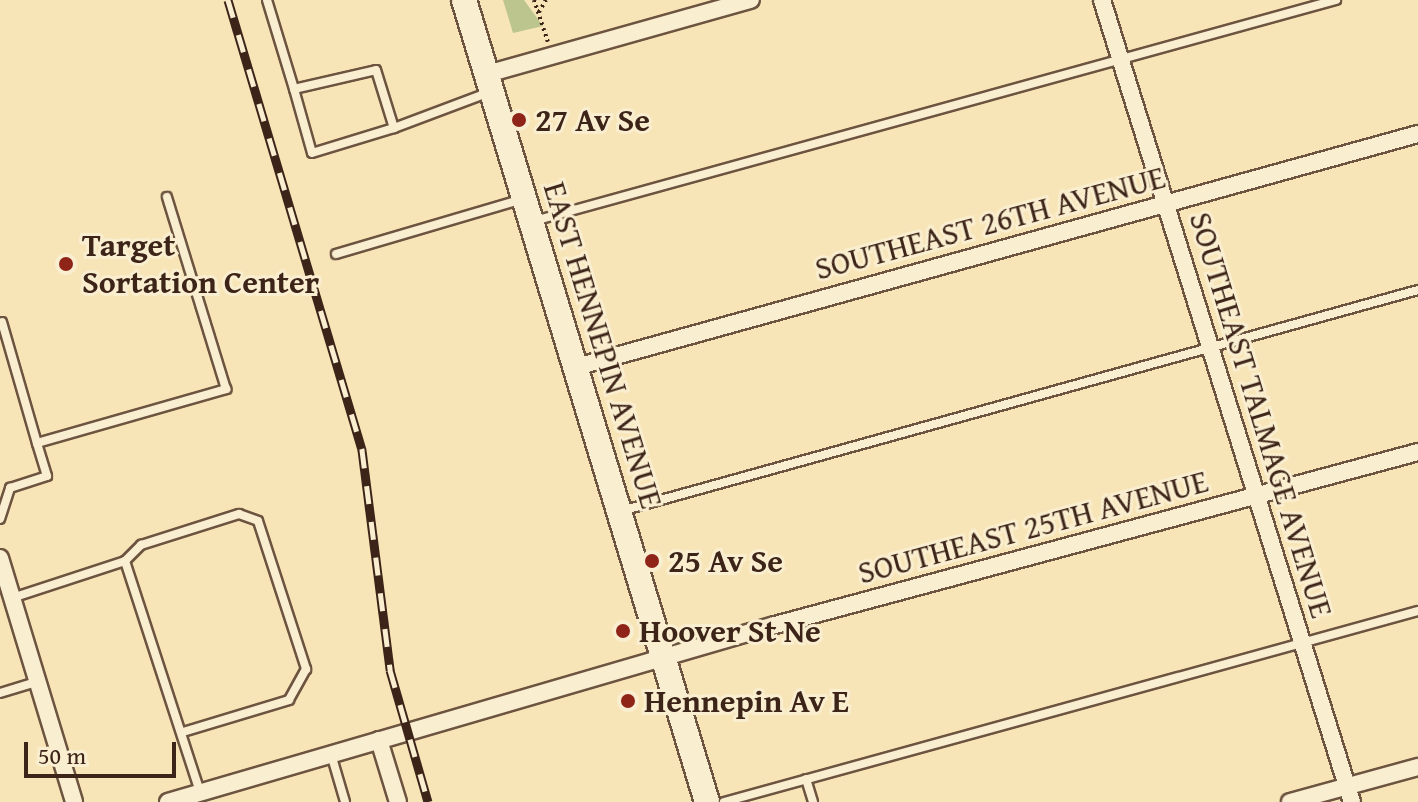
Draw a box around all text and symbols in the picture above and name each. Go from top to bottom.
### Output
place label: 27 Av Se [535,101,650,139]
marker: 27 Av Se [510,111,528,129]
street label: SOUTHEAST 26TH AVENUE [811,158,1169,288]
street label: EAST HENNEPIN AVENUE [535,177,671,513]
street label: SOUTHEAST TALMAGE AVENUE [1181,208,1341,622]
place label: Target Sortation Center [82,227,319,302]
marker: Target Sortation Center [57,255,75,273]
street label: SOUTHEAST 25TH AVENUE [854,462,1212,592]
place label: 25 Av Se [668,542,783,580]
marker: 25 Av Se [643,552,661,570]
place label: Hoover St Ne [639,612,821,650]
marker: Hoover St Ne [614,622,632,640]
place label: Hennepin Av E [644,682,849,720]
marker: Hennepin Av E [619,692,637,710]
scale bar [28,726,180,776]
text: 50 m [38,738,86,773]

